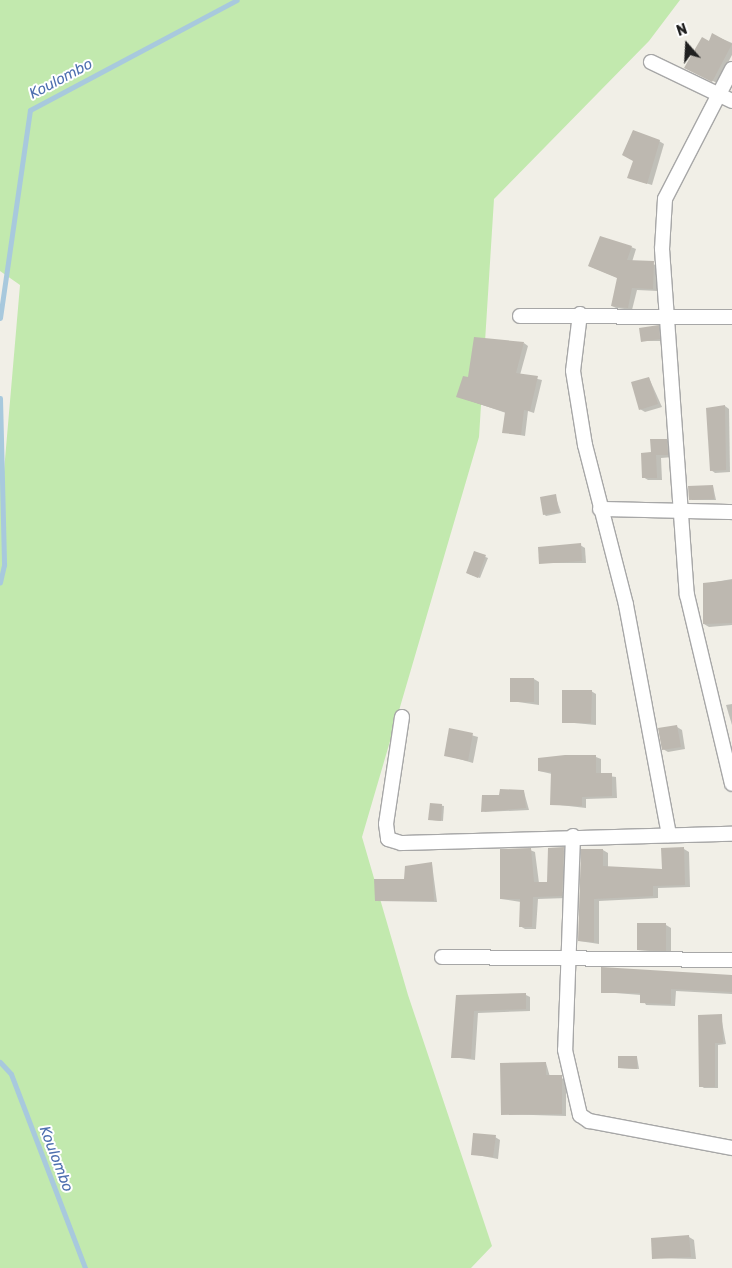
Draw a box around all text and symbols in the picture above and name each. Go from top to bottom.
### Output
north arrow [662,20,712,70]
text: N [674,21,689,40]
water label: Koulombo [26,55,96,103]
water label: Koulombo [35,1124,77,1194]

